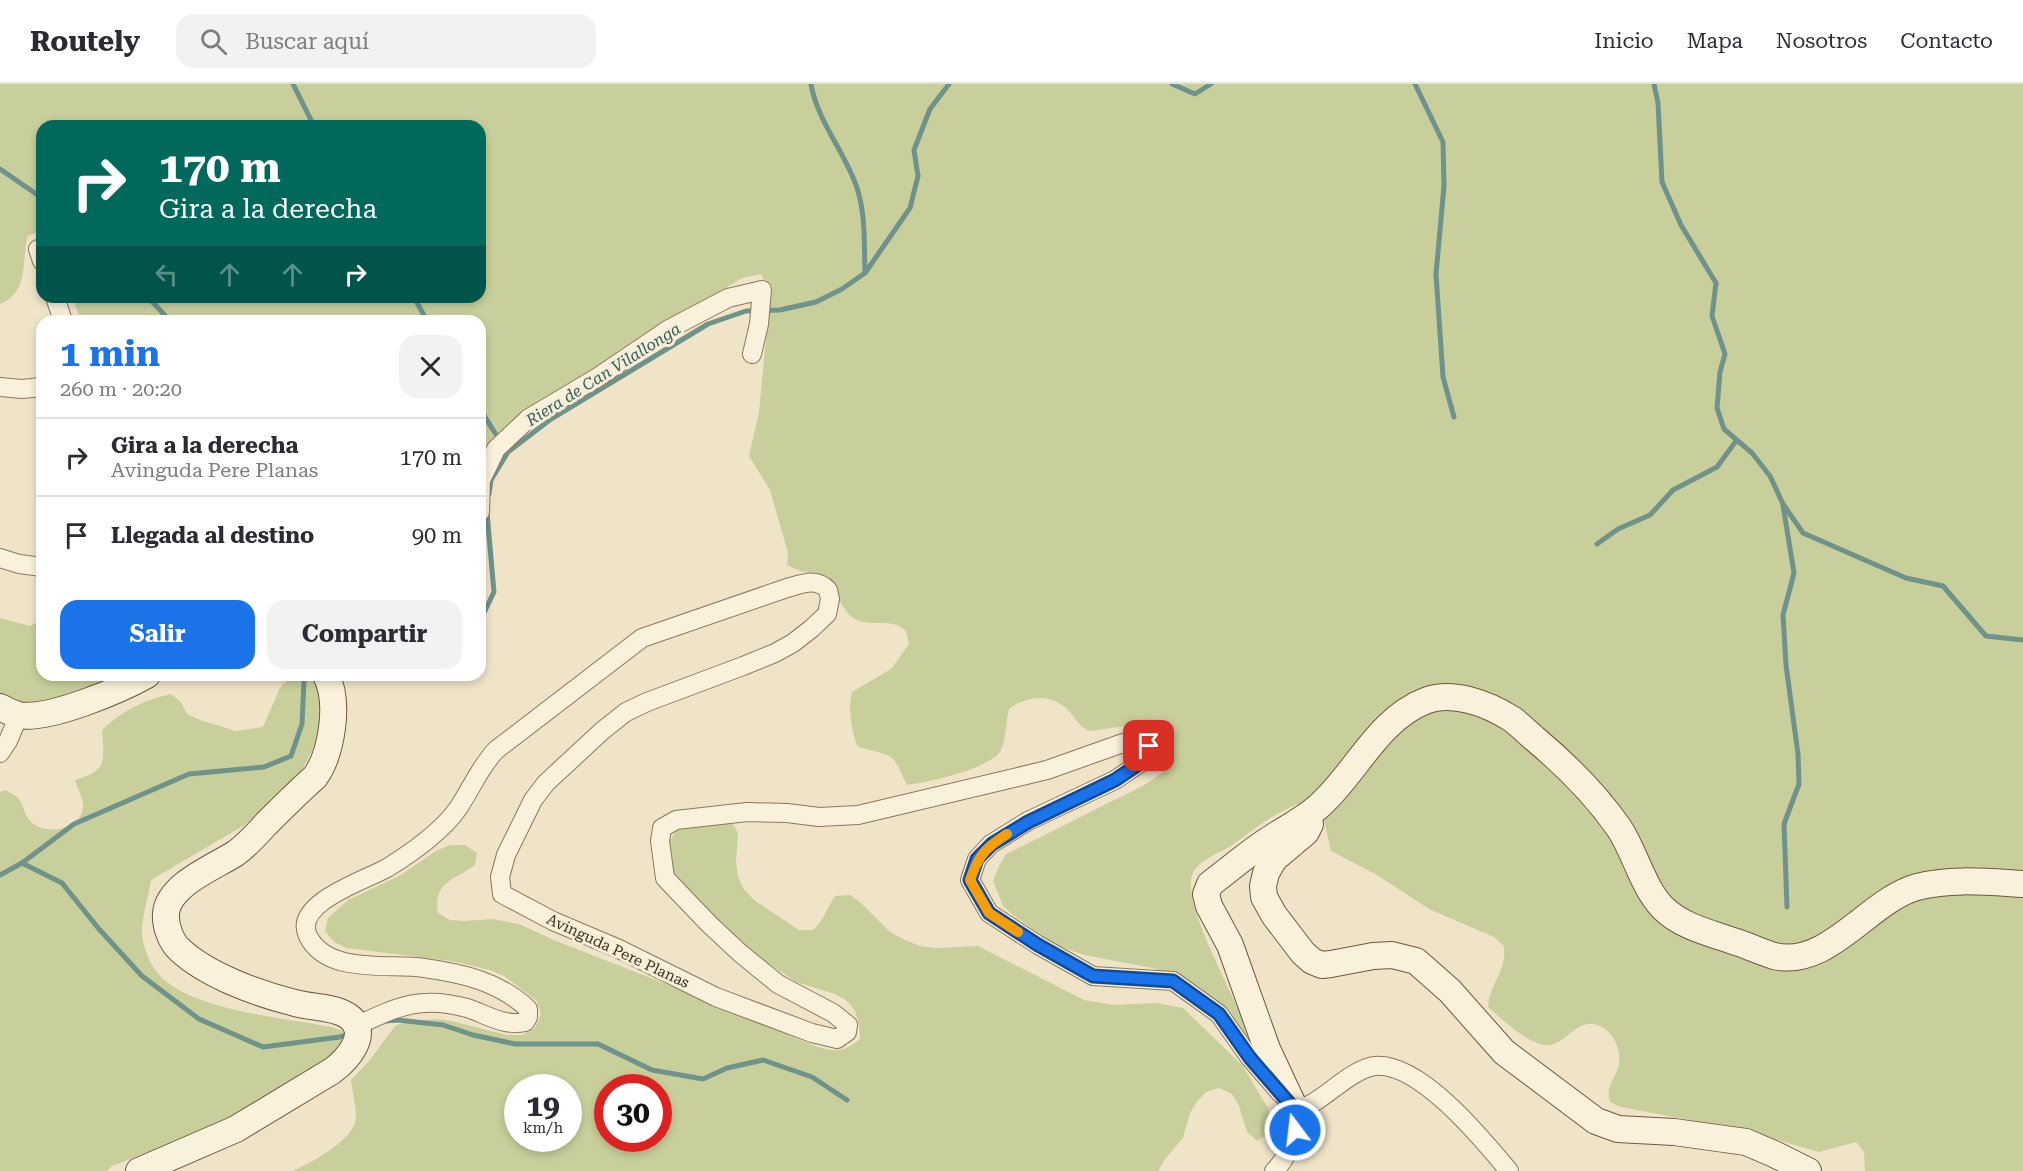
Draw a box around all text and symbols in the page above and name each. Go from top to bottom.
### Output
search box [176,14,596,68]
text: Routely [30,25,140,58]
icon: search [197,25,230,58]
text: Buscar aquí [245,29,369,54]
text: Inicio [1594,29,1654,53]
text: Mapa [1687,29,1743,53]
text: Nosotros [1776,29,1867,53]
text: Contacto [1900,29,1993,53]
text: 170 m [159,143,281,192]
icon: right [60,144,138,222]
text: Gira a la derecha [159,193,377,225]
icon: left [150,258,183,291]
icon: ahead [213,258,246,291]
icon: ahead [276,258,309,291]
icon: right [339,258,372,291]
water label: Riera de Can Vilallonga [522,319,684,430]
text: 1 min [60,333,160,375]
button: close [399,335,462,398]
text: 260 m · 20:20 [60,377,182,401]
text: Gira a la derecha [111,433,298,458]
icon: right [60,441,93,474]
text: 170 m [399,445,462,470]
text: Avinguda Pere Planas [111,458,318,482]
icon: arrive [60,519,93,552]
text: Llegada al destino [111,523,314,548]
text: 90 m [412,523,462,548]
button: Salir [60,600,255,669]
button: Compartir [267,600,462,669]
pin [1123,720,1174,771]
icon: arrive [1132,729,1165,762]
street label: Avinguda Pere Planas [544,910,692,992]
speed limit sign: 30 [594,1074,672,1152]
text: 19 [526,1088,560,1123]
position arrow [1263,1098,1327,1162]
text: km/h [523,1119,563,1137]

